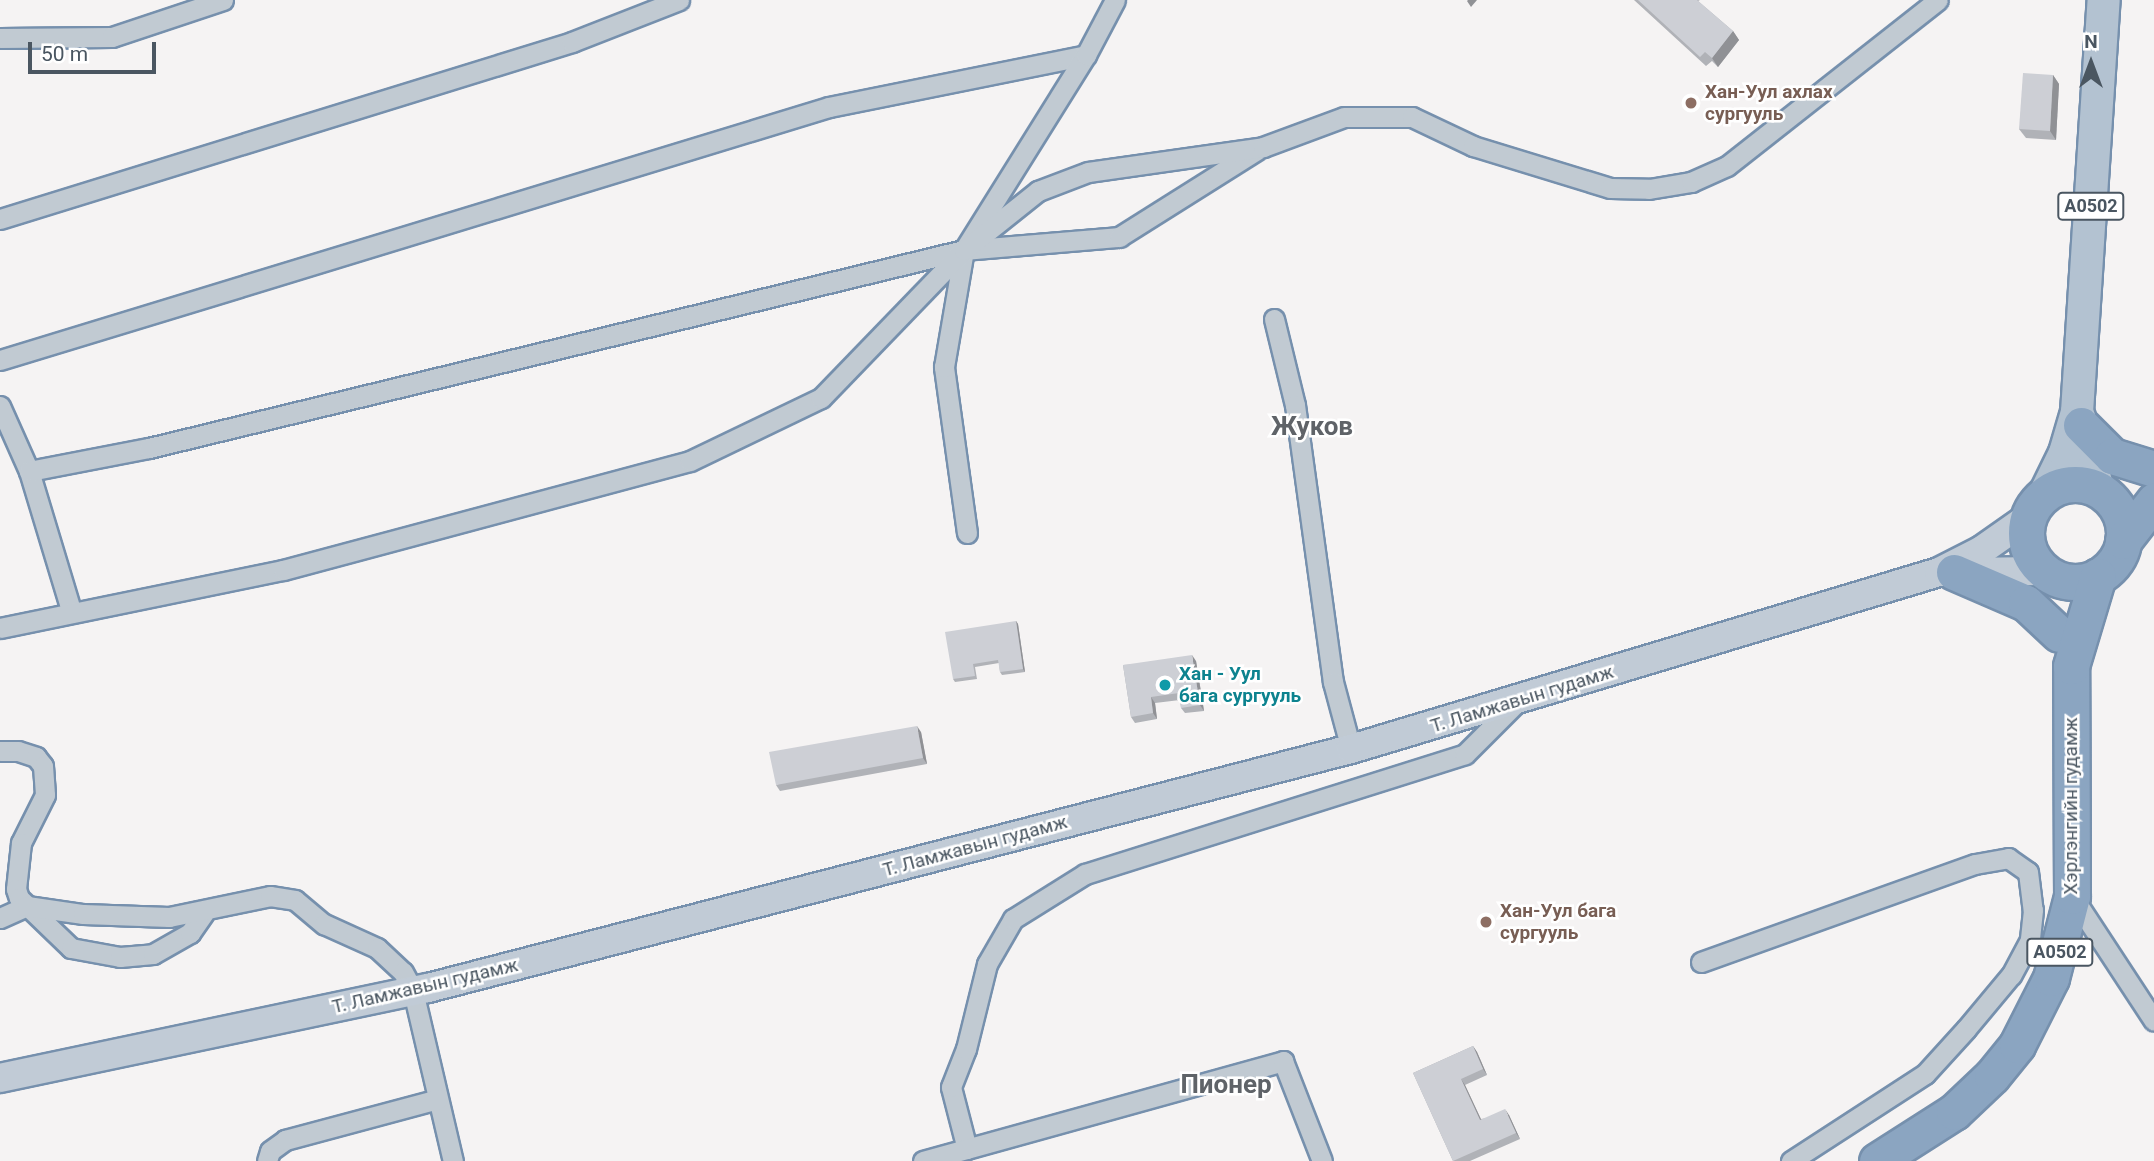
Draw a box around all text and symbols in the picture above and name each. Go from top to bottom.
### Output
scale bar [32,28,159,72]
north arrow [2056,28,2126,98]
text: N [2084,30,2098,53]
text: 50 m [41,42,88,66]
place label: Хан-Уул ахлах сургууль [1705,81,1833,125]
marker: Хан-Уул ахлах сургууль [1683,95,1699,111]
road number: A0502 [2056,191,2126,220]
district label: Жуков [1271,411,1353,443]
street label: Т. Ламжавын гудамж [1428,660,1616,738]
place label: Хан - Уул бага сургууль [1179,663,1301,707]
marker: Хан - Уул бага сургууль [1157,677,1173,693]
street label: Хэрлэнгийн гудамж [2060,717,2082,895]
street label: Т. Ламжавын гудамж [880,810,1070,882]
place label: Хан-Уул бага сургууль [1500,900,1616,944]
marker: Хан-Уул бага сургууль [1478,914,1494,930]
road number: A0502 [2025,937,2095,967]
street label: Т. Ламжавын гудамж [330,954,520,1018]
district label: Пионер [1180,1069,1272,1101]

